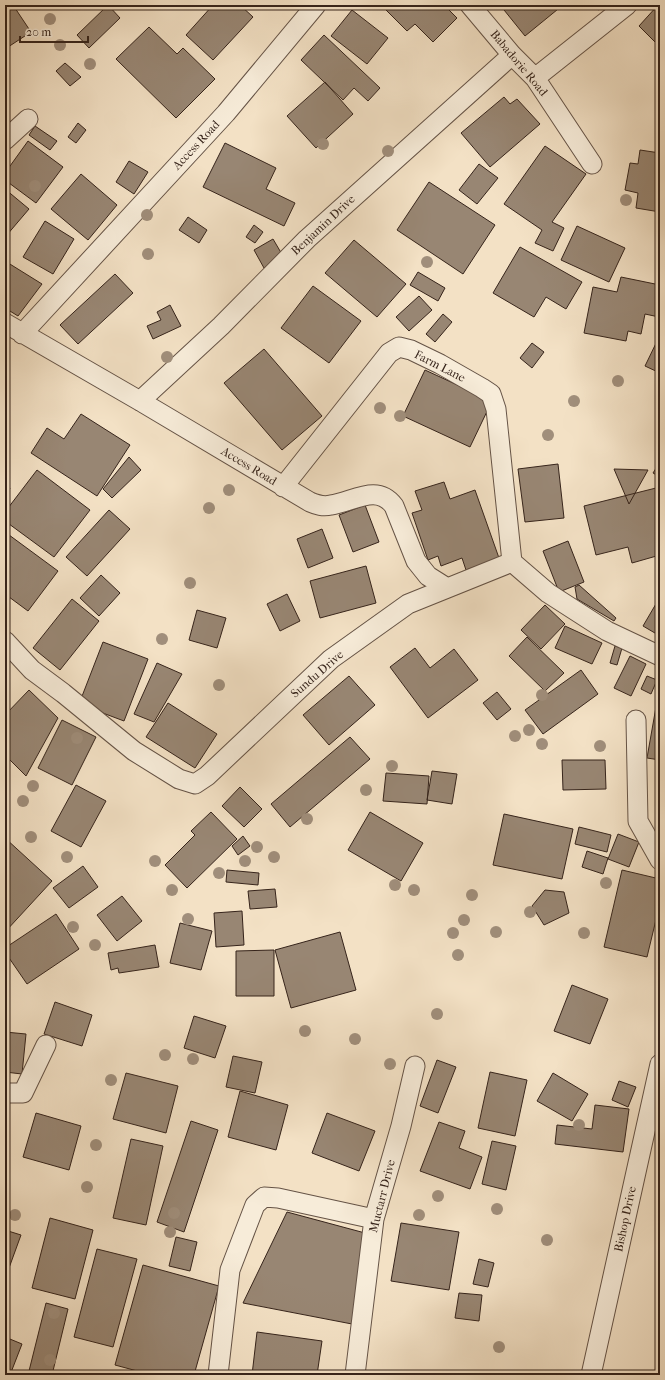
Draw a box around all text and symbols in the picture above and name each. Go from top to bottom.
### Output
scale bar [20,18,88,44]
text: 20 m [26,25,51,39]
street label: Babadorie Road [487,27,551,99]
street label: Access Road [169,117,223,173]
street label: Benjamin Drive [288,192,358,258]
street label: Farm Lane [412,347,468,385]
street label: Access Road [218,443,280,488]
street label: Sundu Drive [288,647,346,701]
street label: Muctarr Drive [366,1158,398,1234]
street label: Bishop Drive [611,1185,639,1253]

